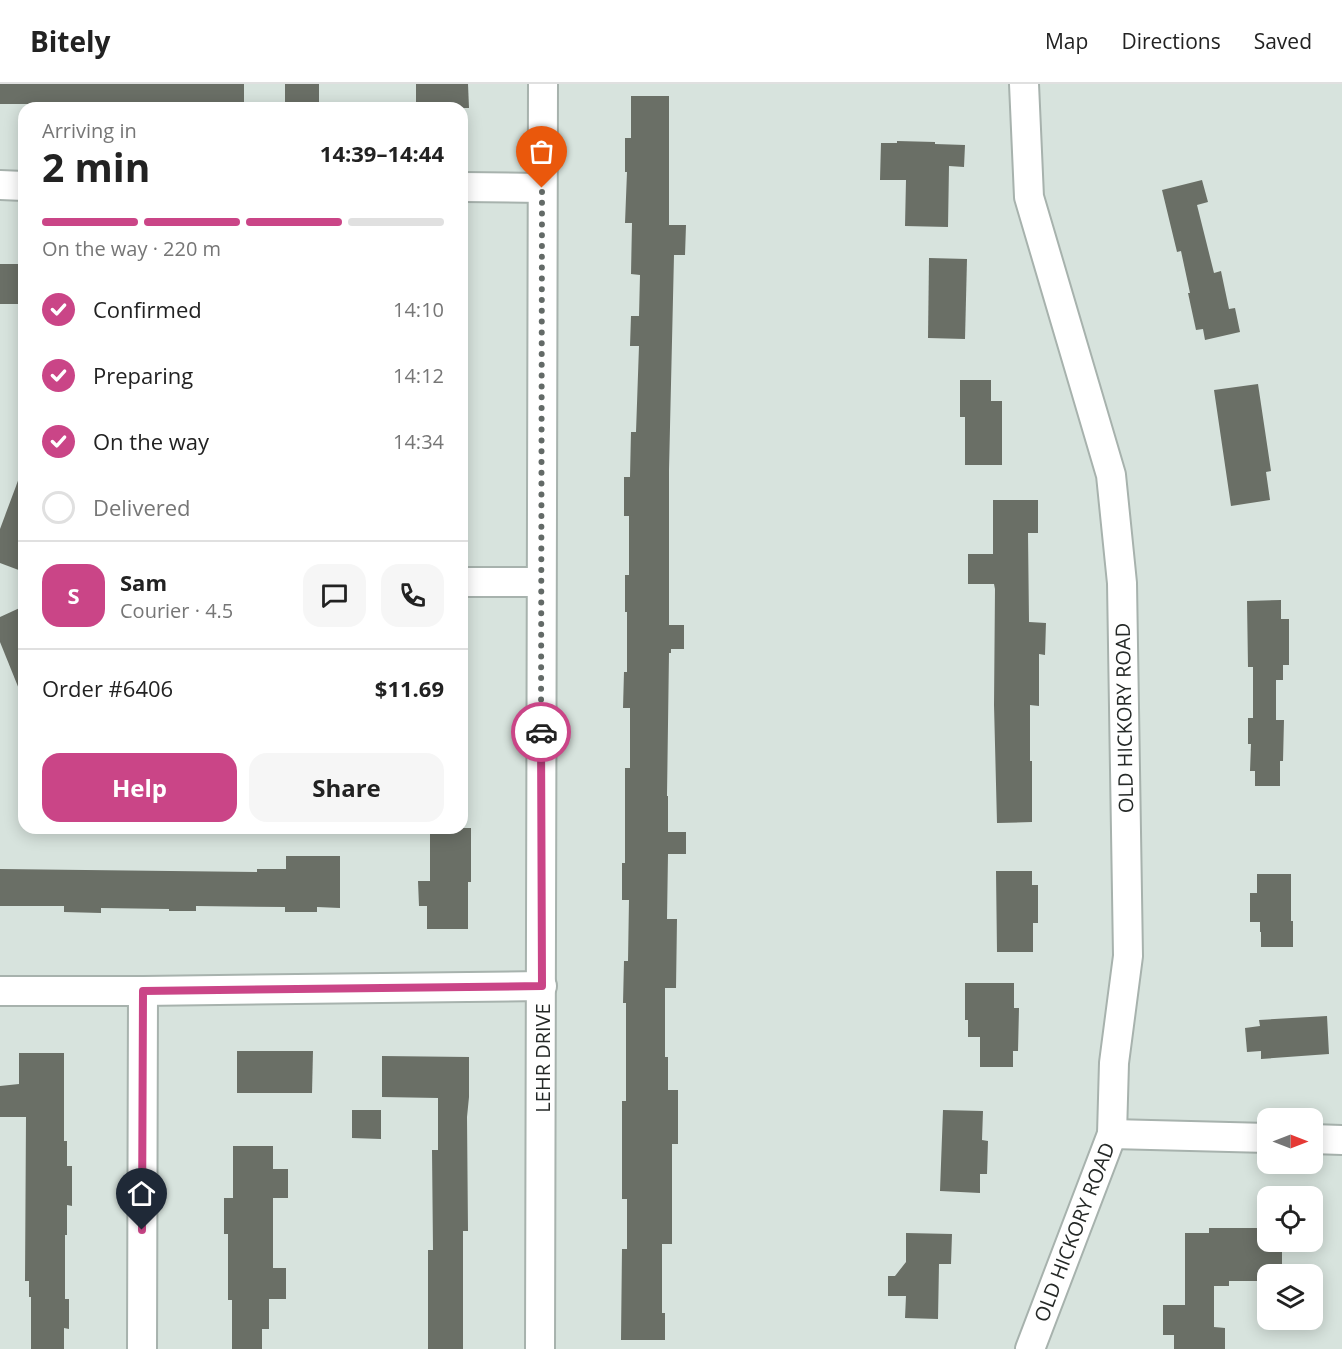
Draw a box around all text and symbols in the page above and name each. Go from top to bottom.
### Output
text: Bitely [30,22,111,60]
text: Map [1045,27,1088,55]
text: Directions [1121,27,1221,55]
text: Saved [1254,27,1312,55]
text: Arriving in [42,117,137,144]
pin [516,126,567,188]
icon: bag [525,135,558,168]
text: 14:39–14:44 [320,138,444,168]
text: 2 min [42,140,150,193]
text: On the way · 220 m [42,235,221,262]
icon: check [42,293,75,326]
text: Confirmed [93,294,202,324]
text: 14:10 [393,296,444,323]
icon: check [42,359,75,392]
text: Preparing [93,360,193,390]
text: 14:12 [393,362,444,389]
icon: check [42,425,75,458]
text: On the way [93,426,209,456]
text: 14:34 [393,428,444,455]
text: Delivered [93,492,191,522]
button: chat [303,564,366,627]
button: phone [381,564,444,627]
text: Sam [120,567,167,597]
text: S [67,580,80,610]
text: Courier · 4.5 [120,597,233,624]
street label: OLD HICKORY ROAD [1109,623,1139,813]
text: Order #6406 [42,673,173,703]
text: $11.69 [375,673,444,703]
courier [511,702,571,762]
icon: car [525,716,558,749]
button: Help [42,753,237,822]
button: Share [249,753,444,822]
street label: LEHR DRIVE [529,1003,556,1113]
north arrow [1257,1108,1323,1174]
map controls [1257,1108,1323,1330]
street label: OLD HICKORY ROAD [1027,1138,1121,1326]
pin [116,1168,167,1230]
icon: home [125,1177,158,1210]
button: locate [1257,1186,1323,1252]
button: layers [1257,1264,1323,1330]

